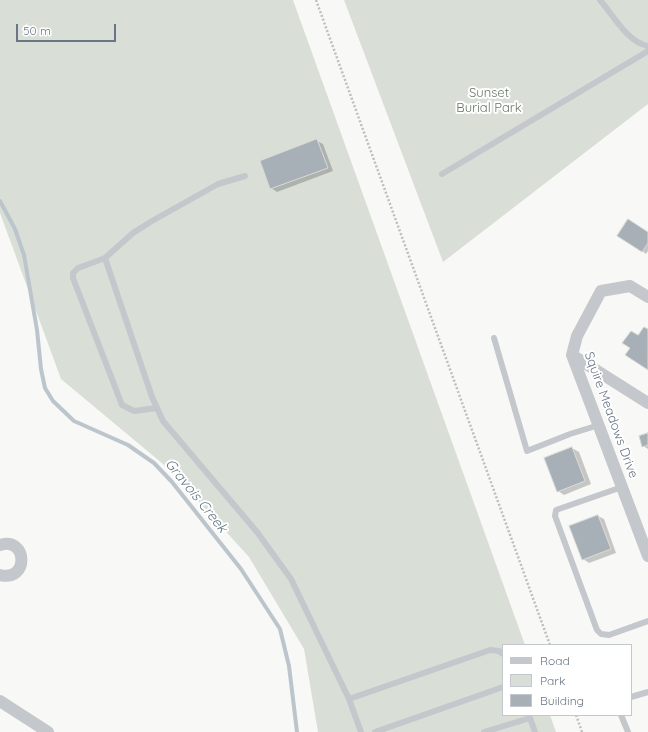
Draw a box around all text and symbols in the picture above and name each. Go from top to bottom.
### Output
scale bar [18,16,118,42]
text: 50 m [23,23,51,38]
park label: Sunset Burial Park [456,85,522,116]
street label: Squire Meadows Drive [581,350,641,480]
water label: Gravois Creek [161,456,231,536]
legend [502,644,632,716]
text: Road [540,653,570,668]
text: Park [540,673,565,688]
text: Building [540,693,584,708]

